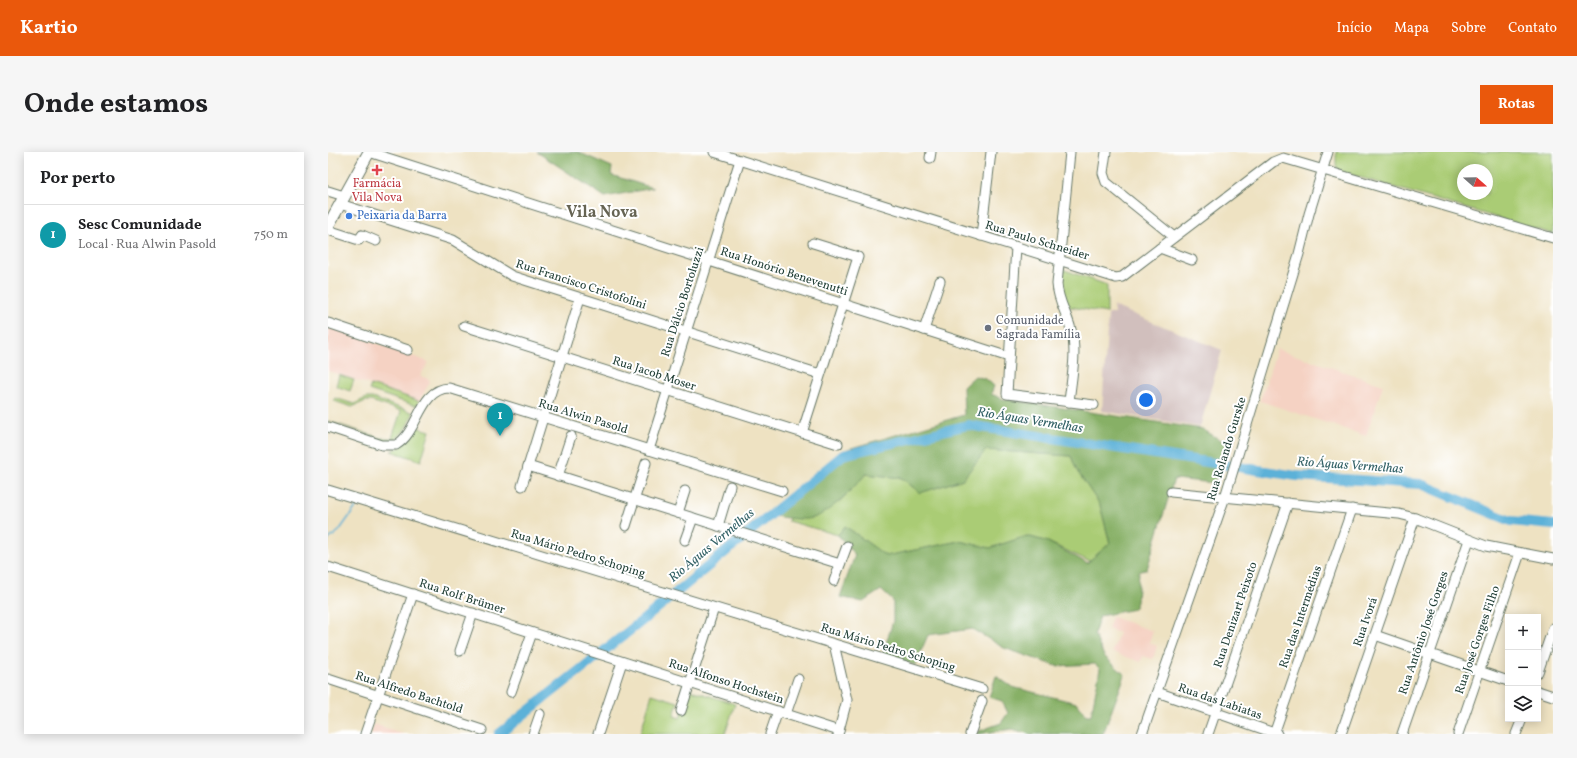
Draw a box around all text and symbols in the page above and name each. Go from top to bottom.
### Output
text: Kartio [20,15,78,41]
text: Início [1336,19,1372,38]
text: Mapa [1394,19,1429,38]
text: Sobre [1451,19,1486,38]
text: Contato [1508,19,1557,38]
text: Onde estamos [24,85,208,124]
button: Rotas [1480,85,1553,124]
north arrow [1457,164,1493,200]
marker: Farmácia Vila Nova [372,165,382,175]
text: Por perto [40,167,115,190]
place label: Farmácia Vila Nova [352,176,402,206]
district label: Vila Nova [566,202,638,224]
place label: Peixaria da Barra [357,208,447,224]
marker: Peixaria da Barra [344,211,354,221]
text: Sesc Comunidade [78,215,202,236]
street label: Rua Paulo Schneider [983,218,1091,264]
text: 1 [50,226,56,244]
text: 750 m [254,226,288,244]
text: Local · Rua Alwin Pasold [78,236,216,254]
street label: Rua Honório Benevenutti [718,244,850,300]
street label: Rua Dálcio Bortoluzzi [658,245,708,359]
street label: Rua Francisco Cristofolini [514,256,649,314]
place label: Comunidade Sagrada Família [996,313,1080,343]
marker: Comunidade Sagrada Família [983,323,993,333]
street label: Rua Jacob Moser [610,353,698,395]
your location [1136,390,1156,410]
street label: Rua Rolando Gurske [1204,395,1250,503]
street label: Rua Alwin Pasold [536,396,630,438]
pin: 1 [487,403,513,436]
water label: Rio Águas Vermelhas [976,404,1084,438]
water label: Rio Águas Vermelhas [1296,453,1404,479]
water label: Rio Águas Vermelhas [665,505,759,587]
street label: Rua Mário Pedro Schoping [509,526,647,582]
street label: Rua Denizart Peixoto [1210,560,1262,670]
street label: Rua das Intermédias [1276,563,1326,671]
street label: Rua Antônio José Gorges [1395,569,1453,697]
street label: Rua Rolf Brümer [417,576,507,618]
street label: Rua José Gorges Filho [1452,584,1504,696]
street label: Rua Ivorá [1350,595,1382,649]
map controls [1505,614,1541,722]
button: + [1505,614,1541,650]
street label: Rua Mário Pedro Schoping [819,620,957,676]
button: − [1505,650,1541,686]
street label: Rua Alfonso Hochstein [666,656,786,708]
street label: Rua Alfredo Bachtold [353,668,465,718]
street label: Rua das Labiatas [1176,680,1264,724]
button: layers [1505,686,1541,722]

